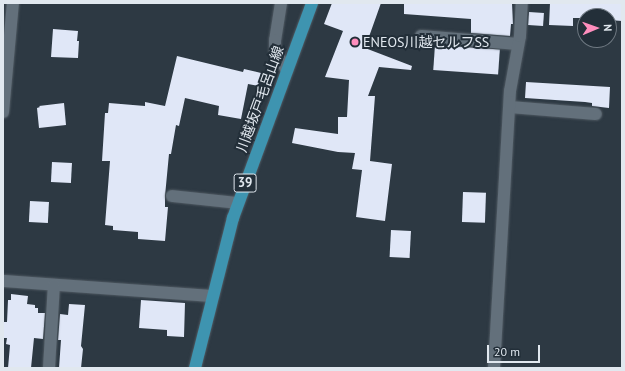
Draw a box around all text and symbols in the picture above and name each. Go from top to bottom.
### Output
north arrow [577,8,617,48]
text: N [601,24,615,31]
place label: ENEOS川越セルフSS [363,34,489,50]
marker: ENEOS川越セルフSS [350,37,360,47]
street label: 川越坂戸毛呂山線 [233,44,287,154]
road number: 39 [233,172,257,194]
scale bar [489,337,542,363]
text: 20 m [494,344,520,359]

